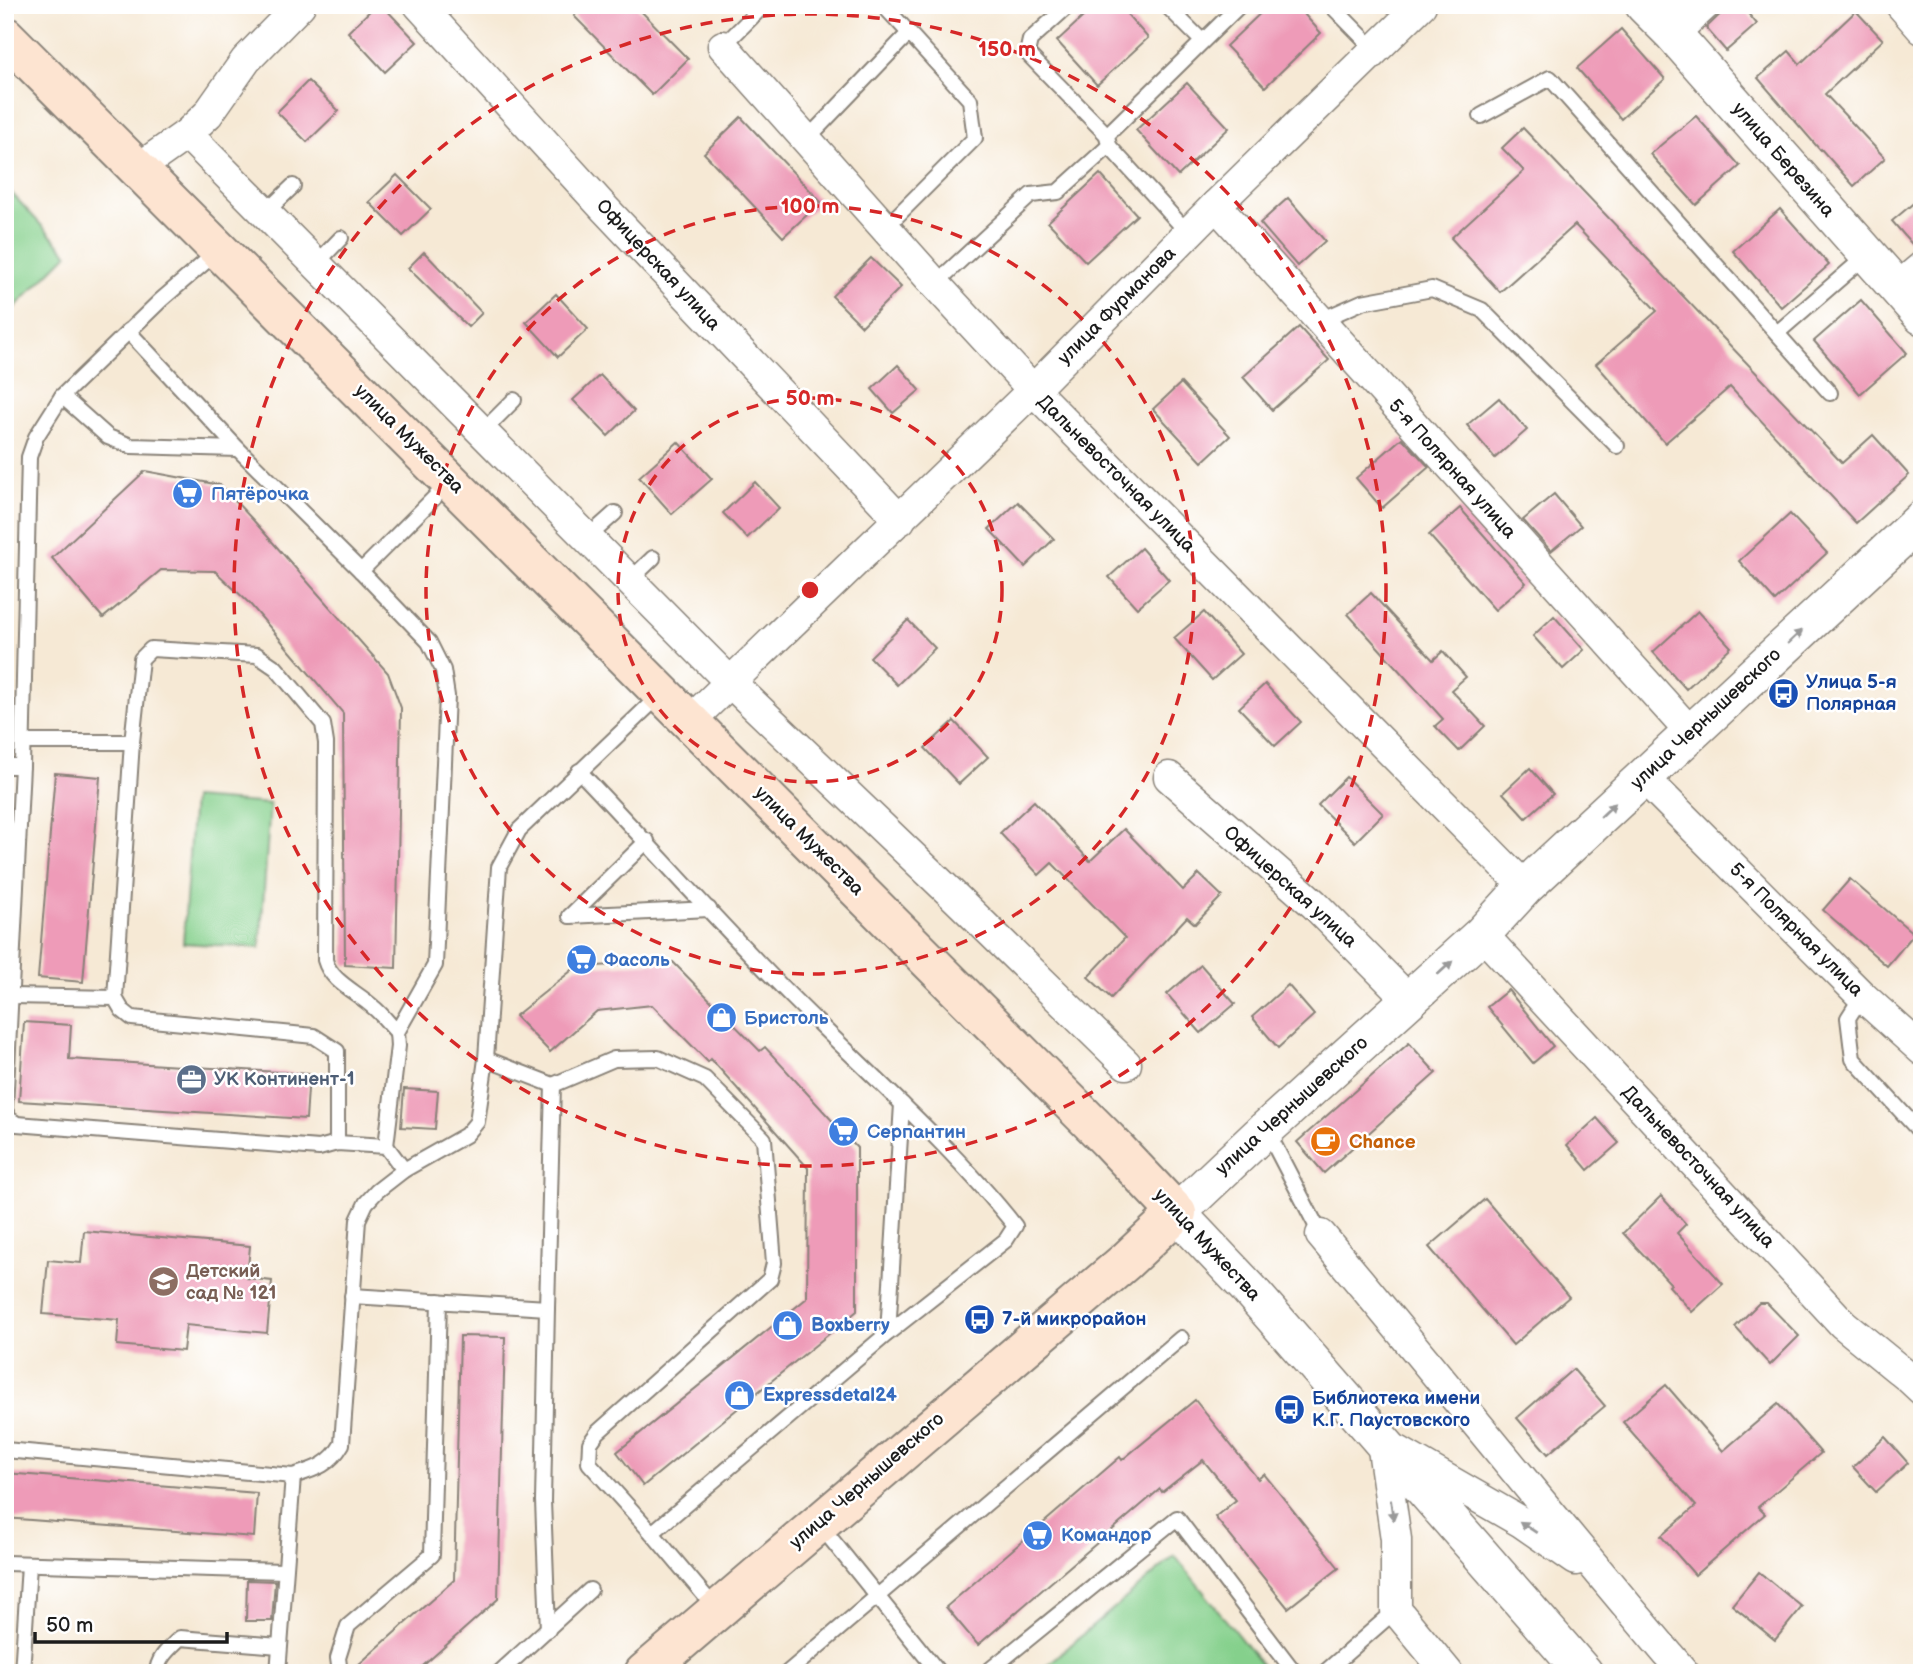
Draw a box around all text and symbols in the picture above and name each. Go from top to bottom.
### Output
text: 150 m [978,37,1036,62]
street label: улица Березина [1727,98,1839,222]
text: 100 m [781,194,839,219]
street label: Офицерская улица [591,195,725,335]
street label: улица Фурманова [1053,242,1181,370]
street label: улица Мужества [349,379,469,499]
text: 50 m [786,386,834,411]
street label: Дальневосточная улица [1032,390,1200,558]
street label: 5-я Полярная улица [1383,395,1521,543]
supermarket icon: Пятёрочка [171,477,205,511]
place label: Пятёрочка [211,483,310,506]
centre of rings [798,578,822,602]
one-way arrow [1786,629,1803,645]
street label: улица Чернышевского [1626,643,1786,795]
place label: Улица 5-я Полярная [1806,671,1897,716]
bus stop icon: Улица 5-я Полярная [1766,676,1800,710]
street label: улица Мужества [749,781,869,901]
one-way arrow [1599,802,1617,818]
street label: Офицерская улица [1219,821,1361,953]
street label: 5-я Полярная улица [1724,858,1868,1002]
supermarket icon: Фасоль [564,943,598,977]
place label: Фасоль [604,949,670,972]
one-way arrow [1436,961,1453,976]
shop icon: Бристоль [704,1001,738,1035]
place label: Бристоль [744,1007,829,1030]
street label: улица Чернышевского [1211,1031,1373,1181]
office icon: УК Континент-1 [174,1062,208,1096]
place label: УК Континент-1 [214,1068,355,1091]
street label: Дальневосточная улица [1617,1081,1779,1253]
supermarket icon: Серпантин [827,1115,861,1149]
place label: Серпантин [867,1121,966,1144]
cafe icon: Chance [1309,1125,1343,1159]
place label: Chance [1349,1131,1416,1154]
street label: улица Мужества [1149,1184,1265,1306]
place label: Детский сад № 121 [186,1260,276,1305]
school or university icon: Детский сад № 121 [146,1265,180,1299]
bus stop icon: 7-й микрорайон [962,1302,996,1336]
shop icon: Boxberry [771,1308,805,1342]
place label: 7-й микрорайон [1002,1308,1146,1331]
place label: Boxberry [811,1314,890,1337]
shop icon: Expressdetal24 [723,1378,757,1412]
place label: Expressdetal24 [763,1384,897,1407]
place label: Библиотека имени К.Г. Паустовского [1312,1387,1480,1432]
bus stop icon: Библиотека имени К.Г. Паустовского [1272,1392,1306,1426]
street label: улица Чернышевского [785,1408,949,1554]
one-way arrow [1387,1499,1398,1521]
supermarket icon: Командор [1021,1518,1055,1552]
one-way arrow [1519,1520,1537,1534]
place label: Командор [1061,1524,1152,1547]
scale bar [35,1601,228,1645]
text: 50 m [46,1613,93,1638]

